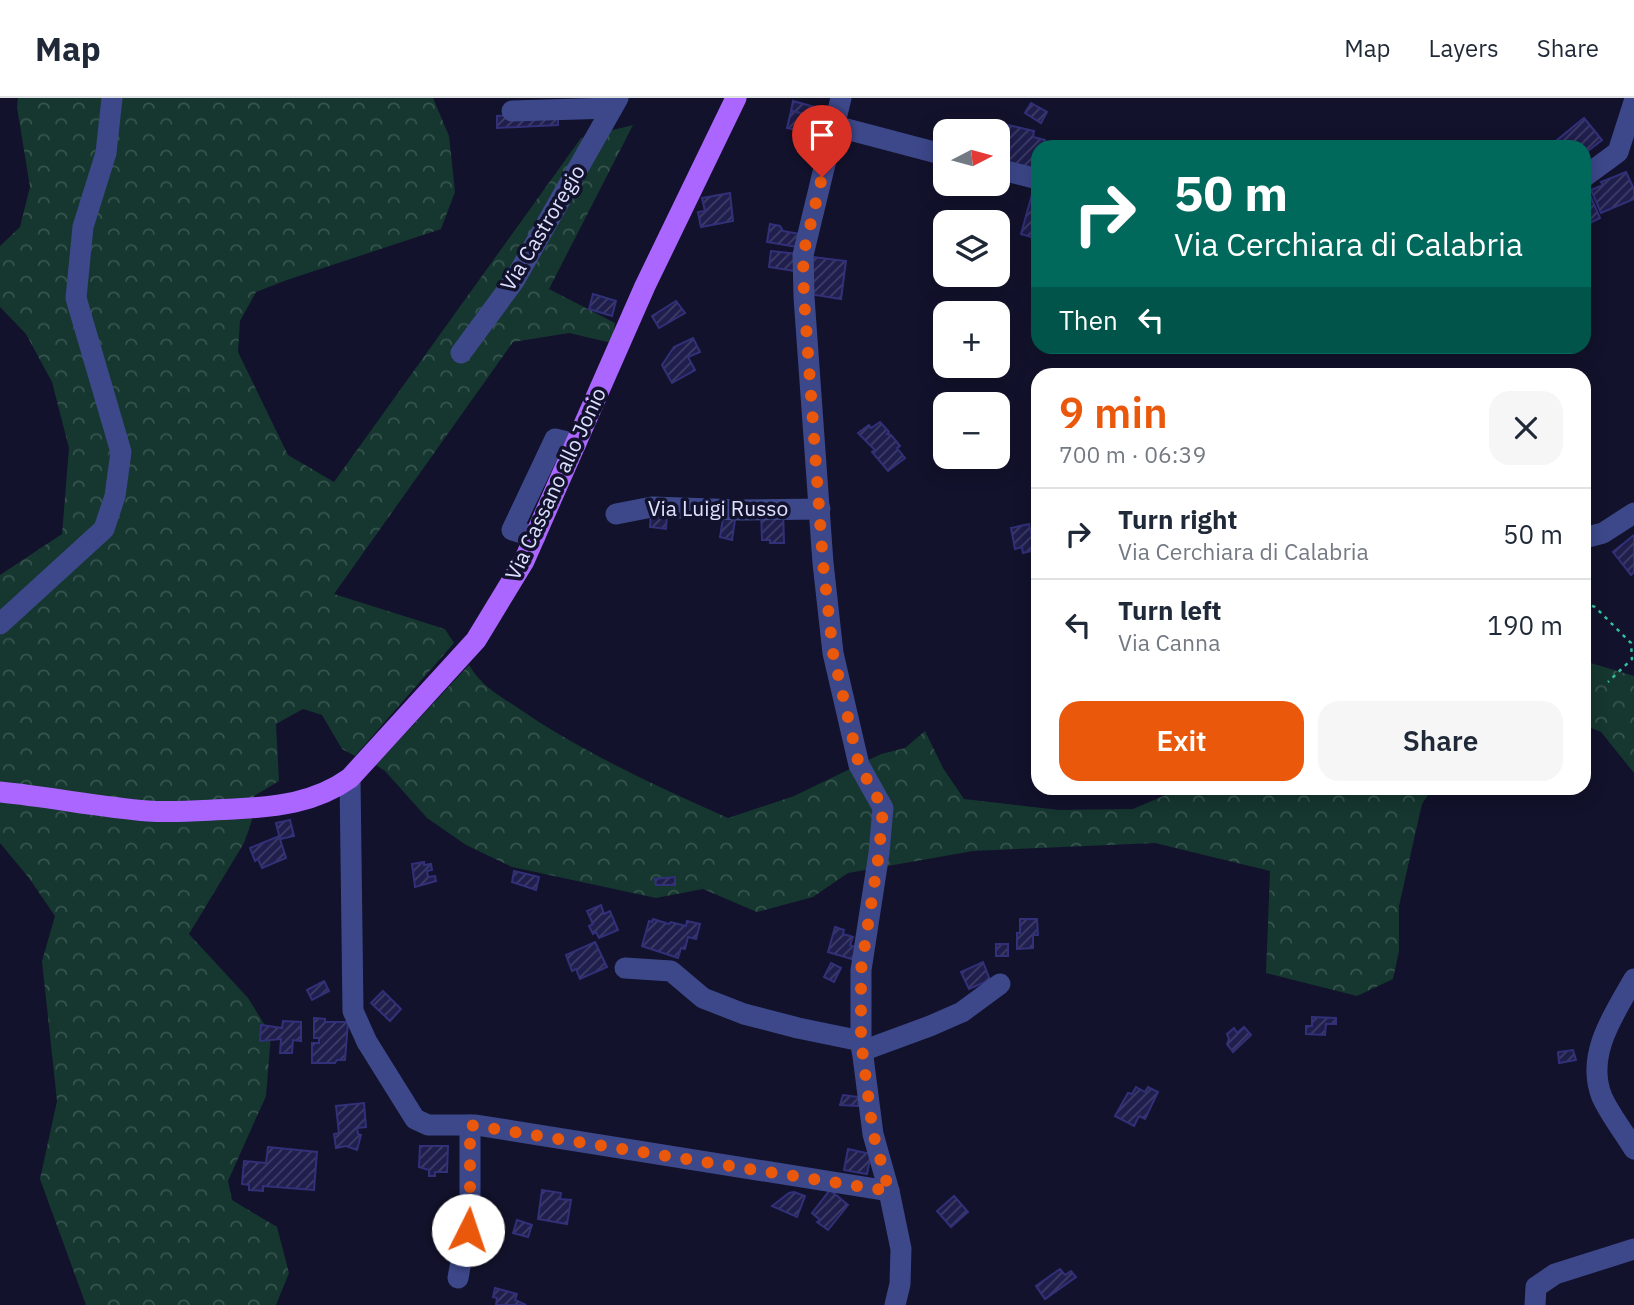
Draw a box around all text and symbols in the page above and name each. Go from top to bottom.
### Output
text: Map [35,27,101,70]
text: Map [1344,32,1391,64]
text: Layers [1429,32,1499,64]
text: Share [1537,32,1599,64]
pin [792,105,852,177]
icon: arrive [803,116,841,154]
north arrow [933,119,1010,196]
map controls [933,119,1010,469]
street label: Via Castroregio [493,159,591,296]
text: 50 m [1174,161,1288,224]
icon: right [1059,168,1150,259]
button: layers [933,210,1010,287]
text: Via Cerchiara di Calabria [1174,223,1523,265]
button: + [933,301,1010,378]
icon: left [1132,301,1170,339]
text: Then [1059,303,1118,337]
street label: Via Cassano allo Jonio [498,383,612,584]
text: 9 min [1059,385,1168,440]
button: close [1489,391,1563,465]
button: − [933,392,1010,469]
text: 700 m · 06:39 [1059,439,1206,469]
street label: Via Luigi Russo [648,494,788,522]
text: Turn right [1118,502,1237,536]
icon: right [1059,515,1097,553]
text: 50 m [1503,517,1563,551]
text: Via Cerchiara di Calabria [1118,536,1369,566]
text: Turn left [1118,593,1221,627]
icon: left [1059,606,1097,644]
text: 190 m [1487,608,1563,642]
text: Via Canna [1118,627,1220,657]
button: Exit [1059,701,1304,781]
button: Share [1318,701,1563,781]
position arrow [431,1193,505,1267]

